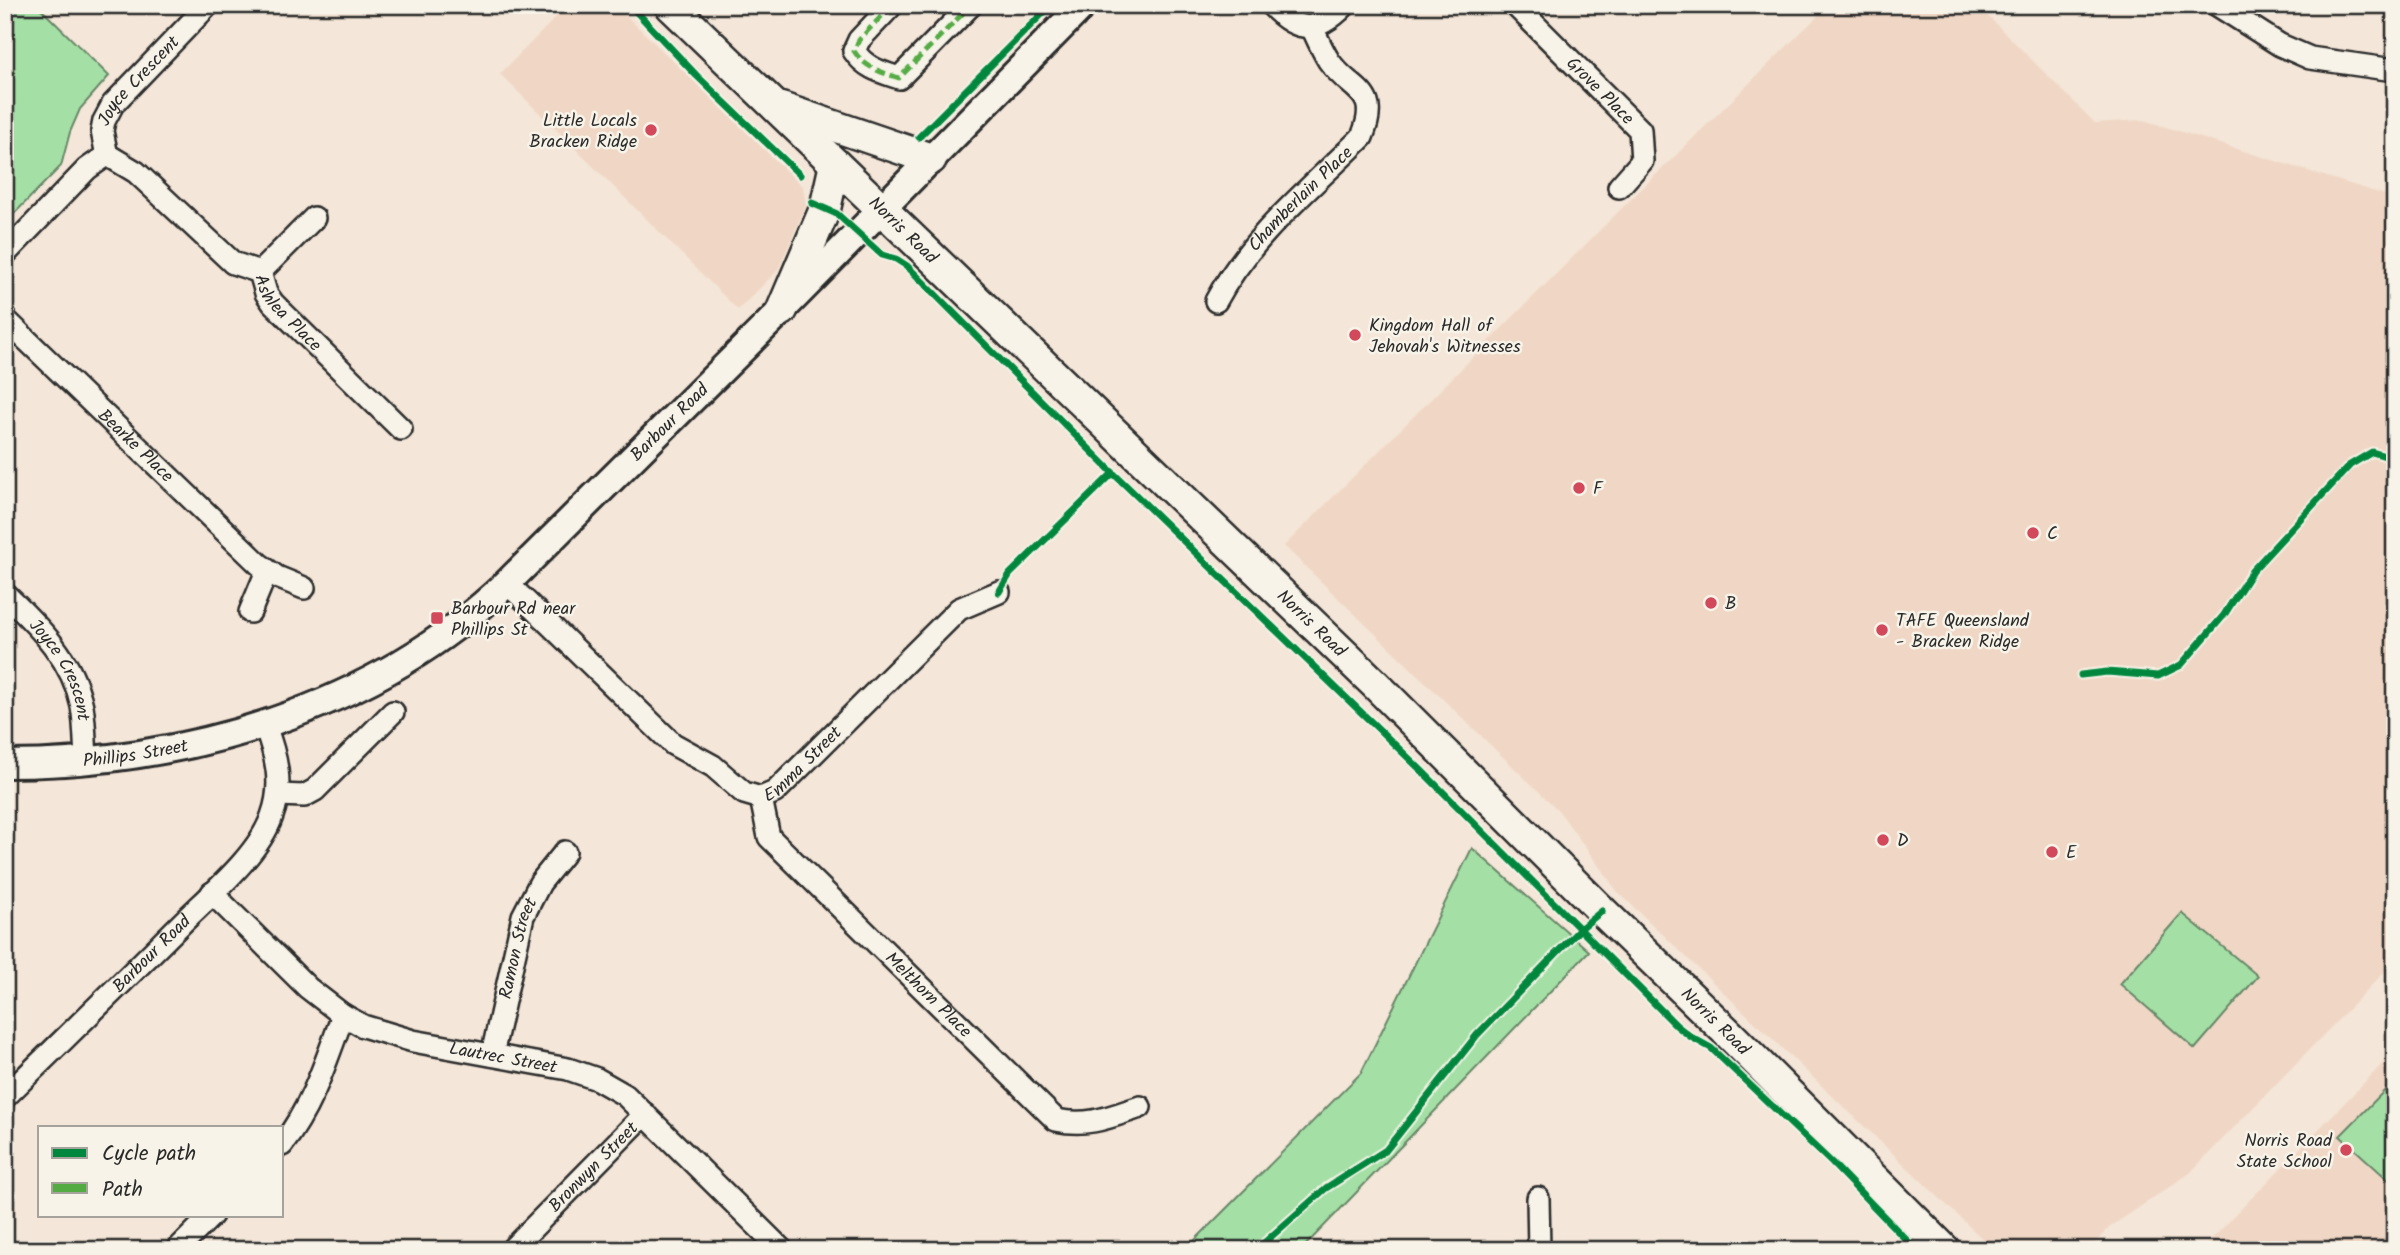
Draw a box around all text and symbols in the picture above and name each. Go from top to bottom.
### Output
street label: Joyce Crescent [91,29,188,132]
street label: Grove Place [1559,51,1640,133]
place label: Little Locals Bracken Ridge [529,107,637,157]
marker: Little Locals Bracken Ridge [643,122,659,138]
street label: Chamberlain Place [1241,140,1361,259]
street label: Norris Road [861,190,945,272]
street label: Ashlea Place [245,271,328,359]
place label: Kingdom Hall of Jehovah's Witnesses [1369,312,1521,362]
marker: Kingdom Hall of Jehovah's Witnesses [1347,327,1363,343]
street label: Barbour Road [624,376,717,469]
street label: Bearke Place [90,402,180,490]
place label: F [1593,475,1604,504]
marker: F [1571,480,1587,496]
place label: C [2047,520,2058,549]
marker: C [2025,525,2041,541]
street label: Norris Road [1269,583,1353,666]
place label: B [1725,590,1736,619]
place label: Barbour Rd near Phillips St [451,595,576,645]
marker: B [1703,595,1719,611]
place label: TAFE Queensland - Bracken Ridge [1896,607,2030,657]
marker: Barbour Rd near Phillips St [429,610,445,626]
street label: Joyce Crescent [21,613,97,723]
marker: TAFE Queensland - Bracken Ridge [1874,622,1890,638]
street label: Emma Street [760,719,850,811]
street label: Phillips Street [82,732,192,777]
place label: D [1897,827,1909,856]
marker: D [1875,832,1891,848]
place label: E [2066,839,2077,868]
marker: E [2044,844,2060,860]
street label: Ramon Street [492,892,547,1002]
street label: Barbour Road [106,908,199,1001]
street label: Melthorn Place [877,945,978,1046]
street label: Norris Road [1673,981,1757,1064]
street label: Lautrec Street [447,1035,560,1083]
street label: Bronwyn Street [542,1115,647,1220]
legend [38,1126,284,1216]
place label: Norris Road State School [2237,1127,2333,1177]
text: Cycle path [102,1138,196,1171]
marker: Norris Road State School [2338,1142,2354,1158]
text: Path [102,1174,143,1207]

